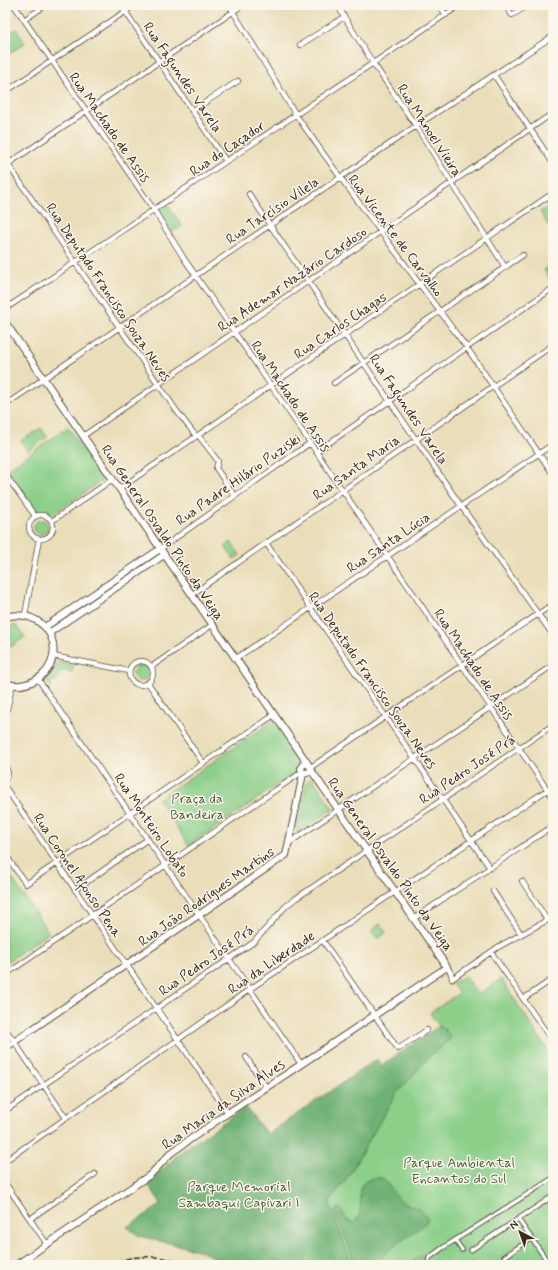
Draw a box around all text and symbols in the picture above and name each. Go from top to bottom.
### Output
street label: Rua Fagundes Varela [137,19,226,138]
street label: Rua Machado de Assis [64,69,154,187]
street label: Rua Manoel Vieira [392,81,466,180]
street label: Rua do Caçador [187,117,269,181]
street label: Rua Vicente de Carvalho [343,171,447,300]
street label: Rua Tarcísio Vilela [223,173,323,249]
street label: Rua Deputado Francisco Souza Neves [41,200,175,386]
street label: Rua Ademar Nazário Cardoso [215,223,371,337]
street label: Rua Carlos Chagas [291,288,390,364]
street label: Rua Machado de Assis [246,337,334,456]
street label: Rua Fagundes Varela [363,351,452,470]
street label: Rua Padre Hilário Puziski [173,430,305,530]
street label: Rua Santa Maria [310,431,404,504]
street label: Rua General Osvaldo Pinto da Veiga [97,441,228,624]
street label: Rua Santa Lúcia [343,508,434,577]
street label: Rua Deputado Francisco Souza Neves [304,589,441,773]
street label: Rua Machado de Assis [429,605,517,724]
street label: Rua Pedro José Prá [416,731,519,809]
street label: Rua Monteiro Lobato [110,770,193,881]
street label: Rua General Osvaldo Pinto da Veiga [323,774,457,955]
park label: Praça da Bandeira [170,790,224,824]
street label: Rua Coronel Afonso Pena [27,810,126,943]
street label: Rua João Rodrigues Martins [135,843,278,951]
street label: Rua Pedro José Prá [156,921,258,1000]
street label: Rua da Liberdade [225,927,319,999]
street label: Rua Maria da Silva Alves [159,1055,289,1154]
park label: Parque Ambiental Encantos do Sul [403,1154,515,1188]
park label: Parque Memorial Sambaqui Capivari I [178,1178,300,1212]
north arrow [500,1212,540,1252]
text: N [507,1218,521,1233]

